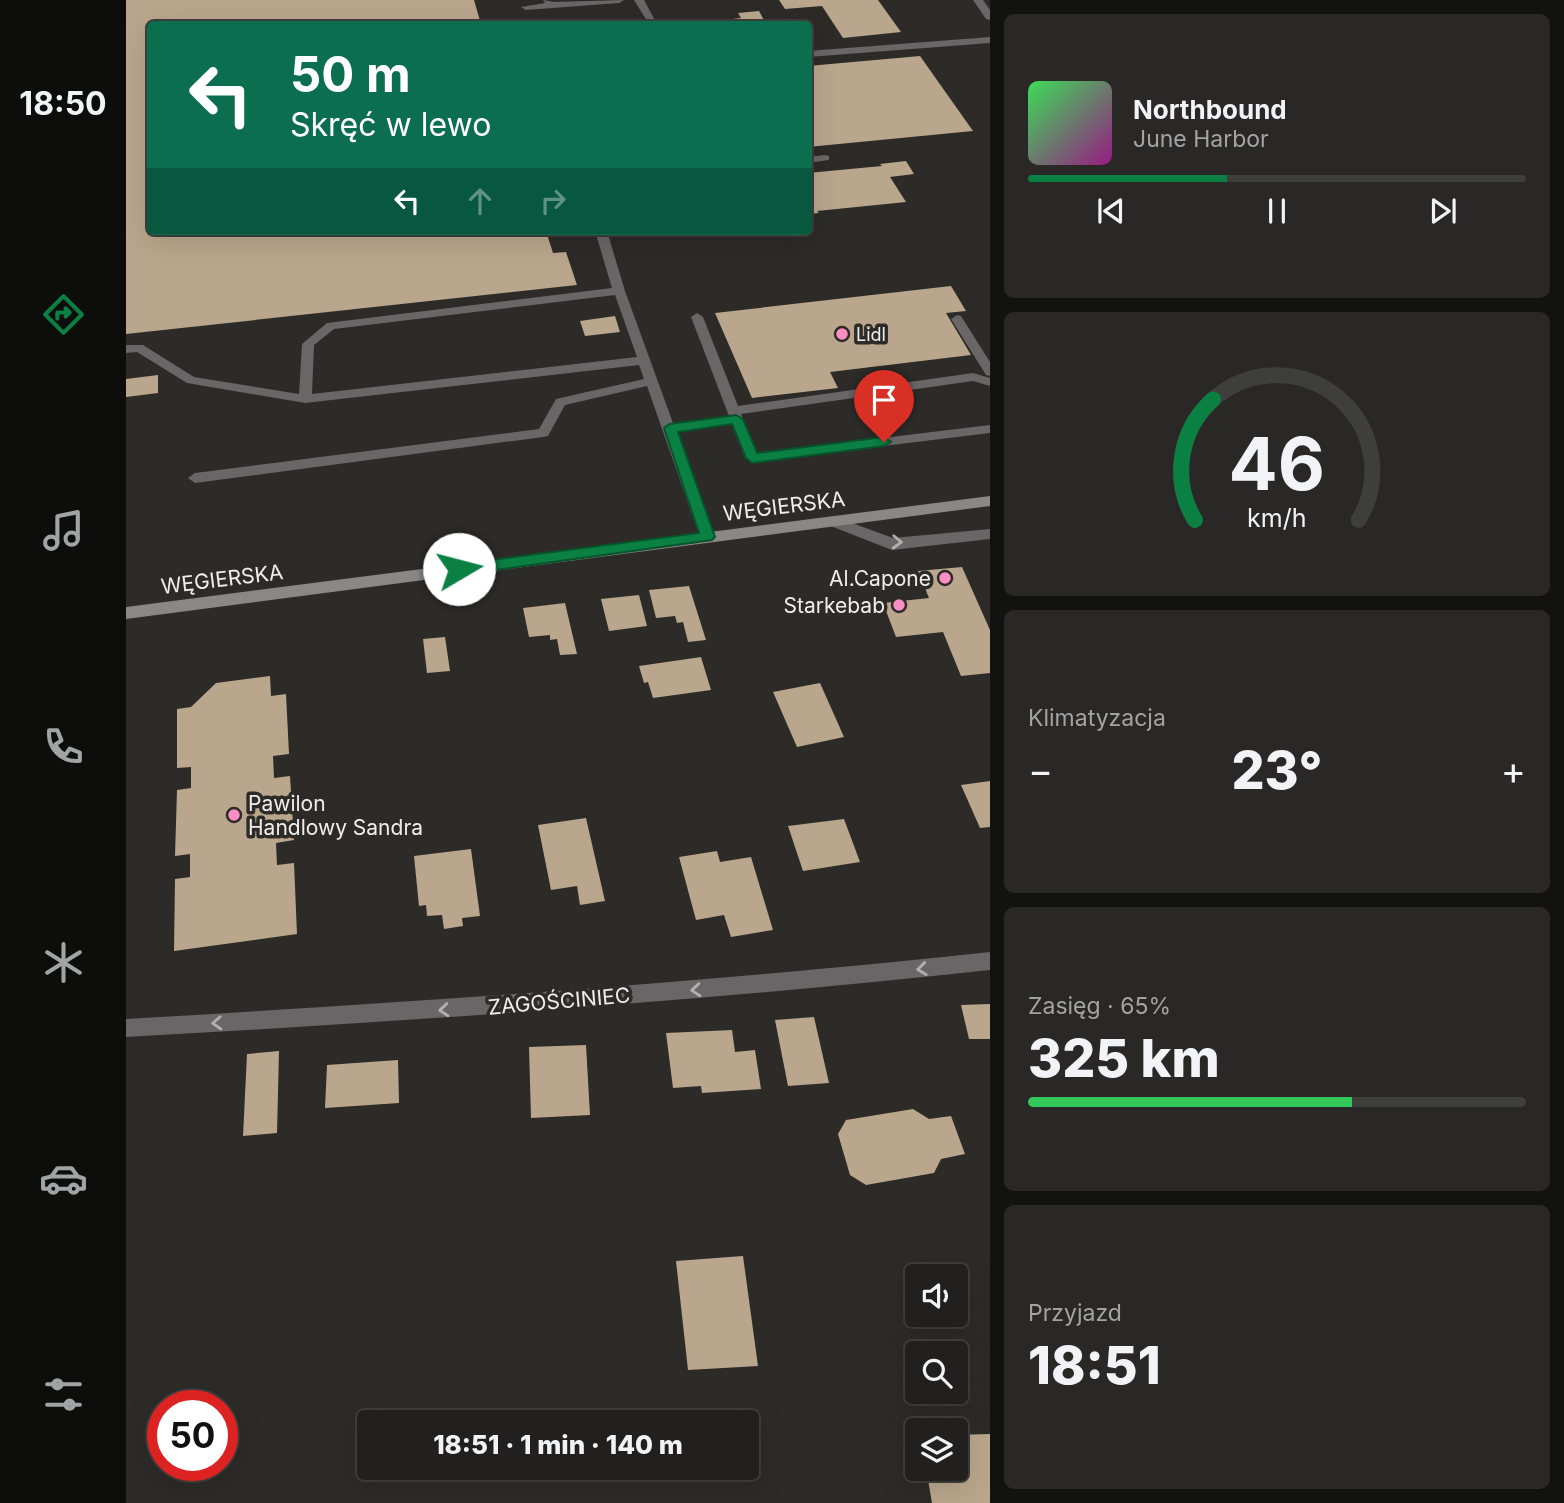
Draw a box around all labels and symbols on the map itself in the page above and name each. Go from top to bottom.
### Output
place label: Lidl [856,324,886,345]
marker: Lidl [834,326,850,342]
pin [854,370,914,442]
street label: WĘGIERSKA [722,486,846,526]
position arrow [422,532,496,606]
one-way arrow [892,534,903,550]
street label: WĘGIERSKA [160,559,284,599]
place label: Al.Capone [829,566,931,591]
marker: Al.Capone [937,570,953,586]
place label: Starkebab [784,593,885,618]
marker: Starkebab [891,597,907,613]
place label: Pawilon Handlowy Sandra [248,791,423,840]
marker: Pawilon Handlowy Sandra [226,807,242,823]
one-way arrow [916,962,928,977]
street label: ZAGOŚCINIEC [487,981,631,1020]
one-way arrow [690,982,701,997]
one-way arrow [439,1002,450,1017]
one-way arrow [212,1015,223,1030]
speed limit sign: 50 [147,1390,238,1481]

